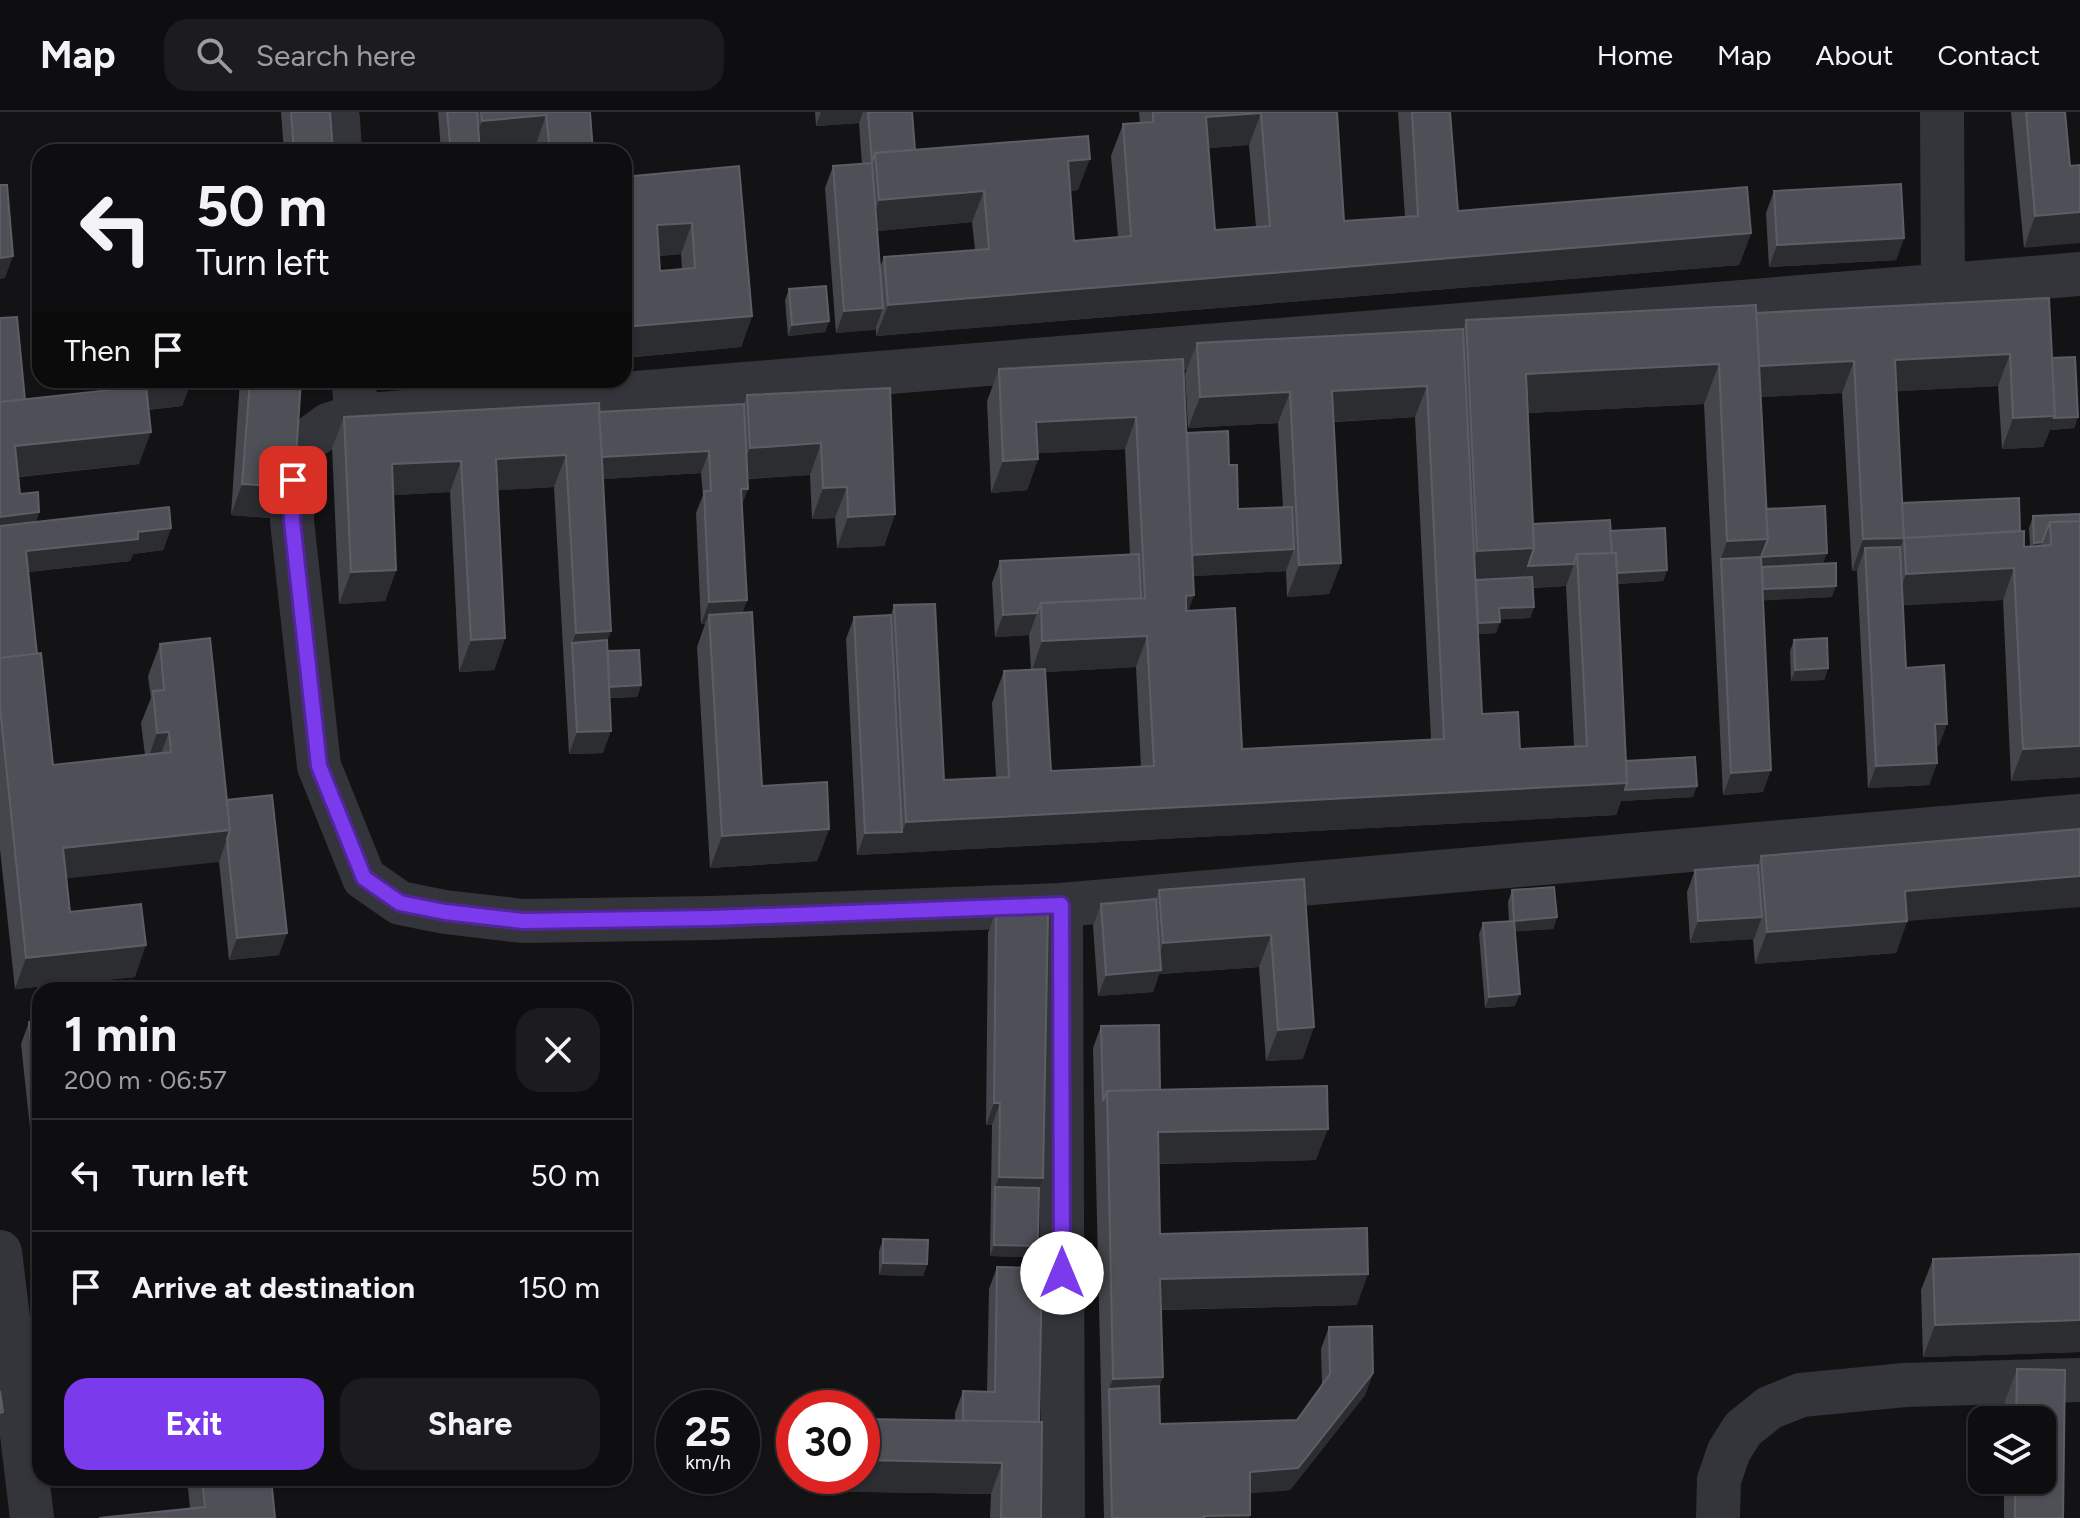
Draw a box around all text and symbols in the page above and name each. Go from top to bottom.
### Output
search box [164,19,724,91]
text: Map [40,32,116,78]
icon: search [192,33,236,77]
text: Search here [256,37,416,74]
text: Home [1597,38,1673,72]
text: Map [1717,38,1772,72]
text: About [1816,38,1893,72]
text: Contact [1937,38,2040,72]
text: 50 m [196,173,327,240]
icon: left [64,176,168,280]
text: Turn left [196,241,330,284]
icon: arrive [146,328,190,372]
text: Then [64,332,130,369]
pin [259,446,327,514]
icon: arrive [271,458,315,502]
text: 1 min [64,1005,177,1063]
button: close [516,1008,600,1092]
text: 200 m · 06:57 [64,1064,227,1096]
icon: left [64,1153,108,1197]
text: Turn left [132,1157,249,1194]
text: 50 m [531,1157,600,1194]
position arrow [1020,1231,1104,1315]
icon: arrive [64,1265,108,1309]
text: Arrive at destination [132,1269,415,1306]
text: 150 m [518,1269,600,1306]
button: Exit [64,1378,324,1470]
button: Share [340,1378,600,1470]
speed limit sign: 30 [776,1390,880,1494]
map controls [1968,1406,2056,1494]
button: layers [1968,1406,2056,1494]
text: 25 [685,1408,731,1456]
text: km/h [685,1450,731,1474]

